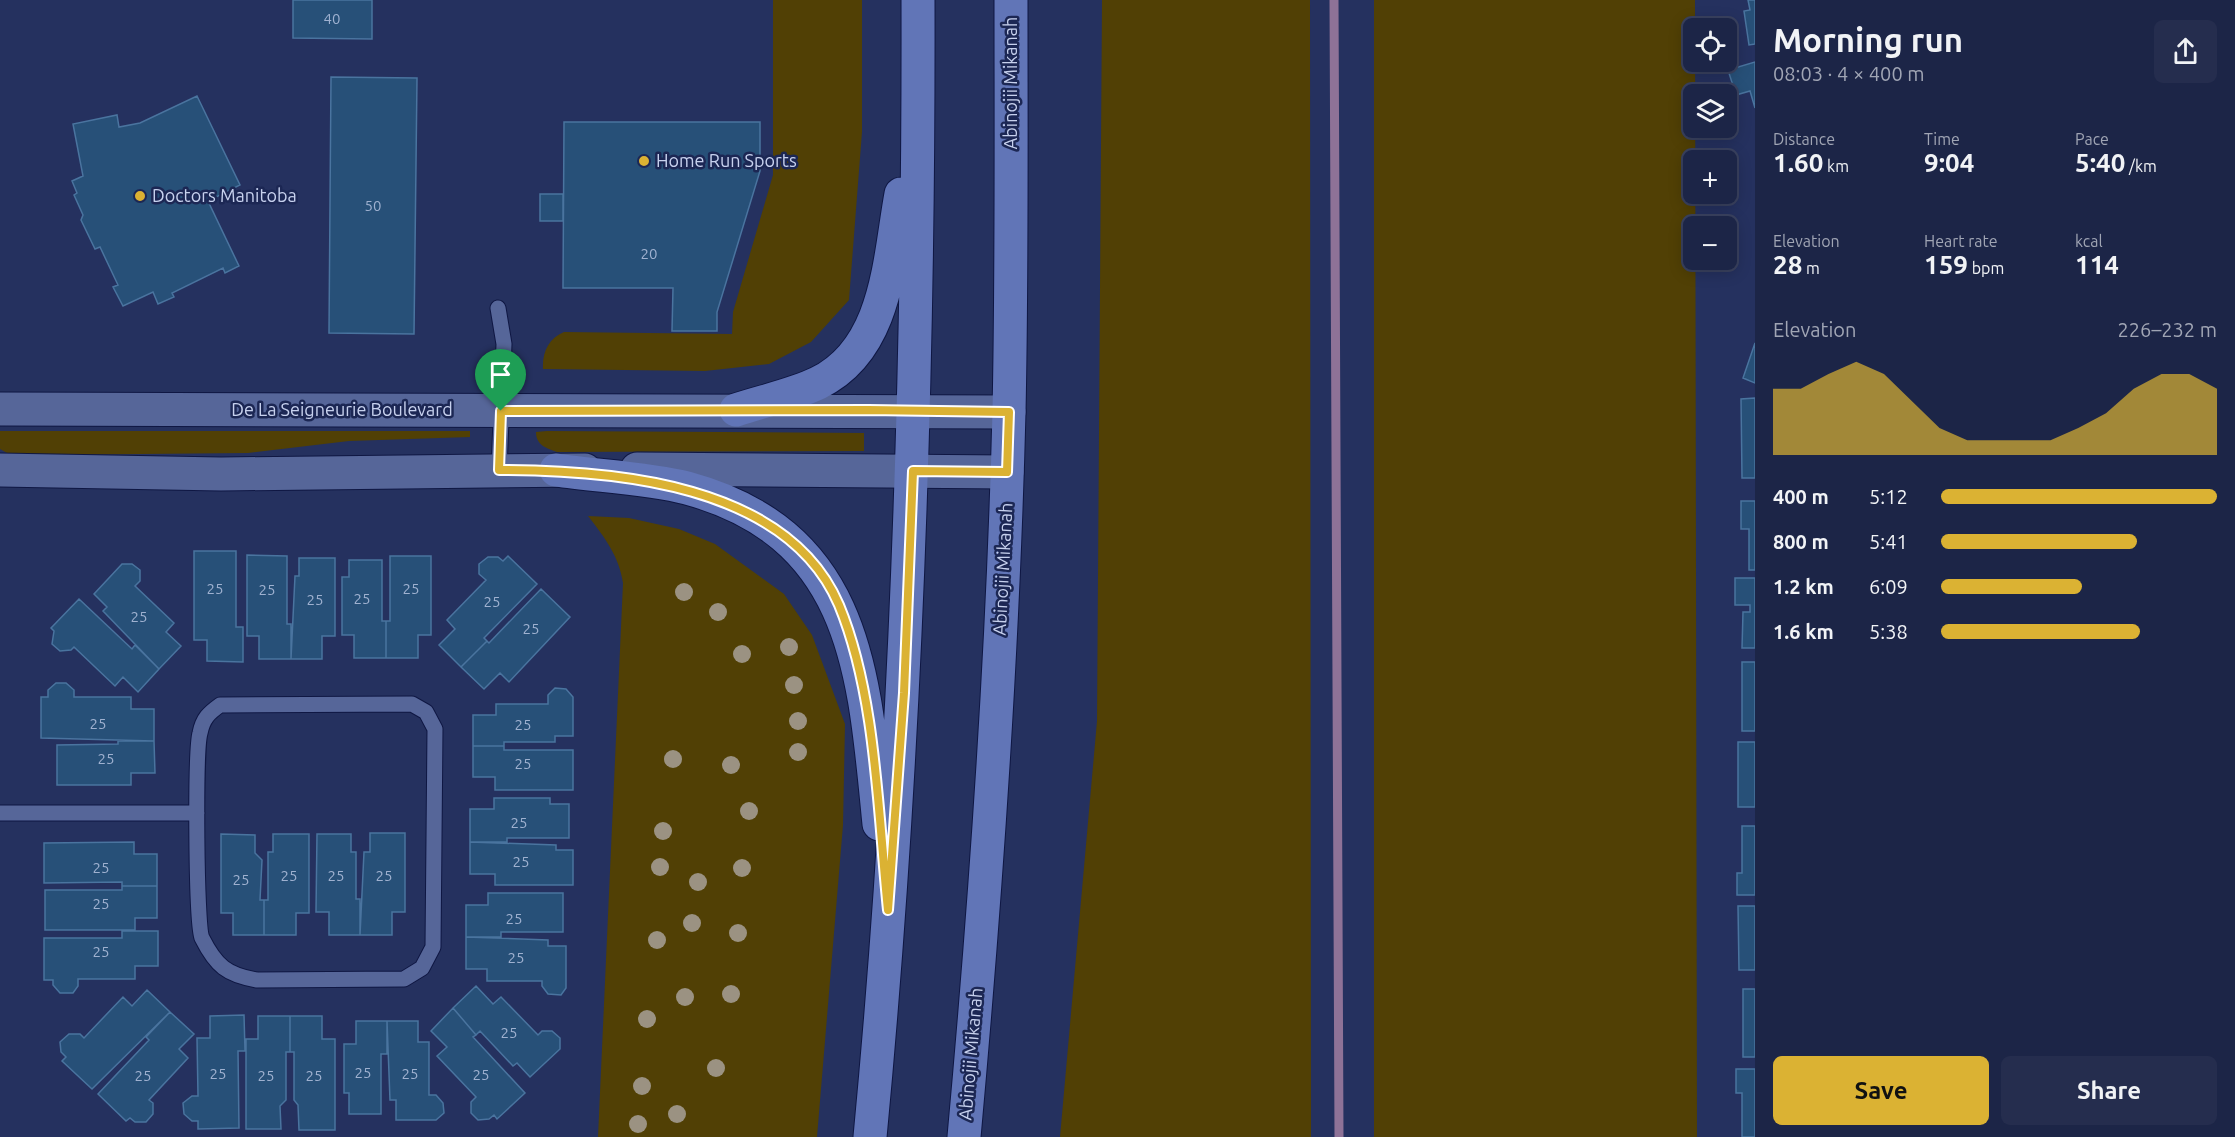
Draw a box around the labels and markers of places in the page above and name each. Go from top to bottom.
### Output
place label: Home Run Sports [656,150,797,170]
marker: Home Run Sports [637,154,651,168]
place label: Doctors Manitoba [152,185,297,205]
marker: Doctors Manitoba [133,189,147,203]
pin [475,349,526,411]

